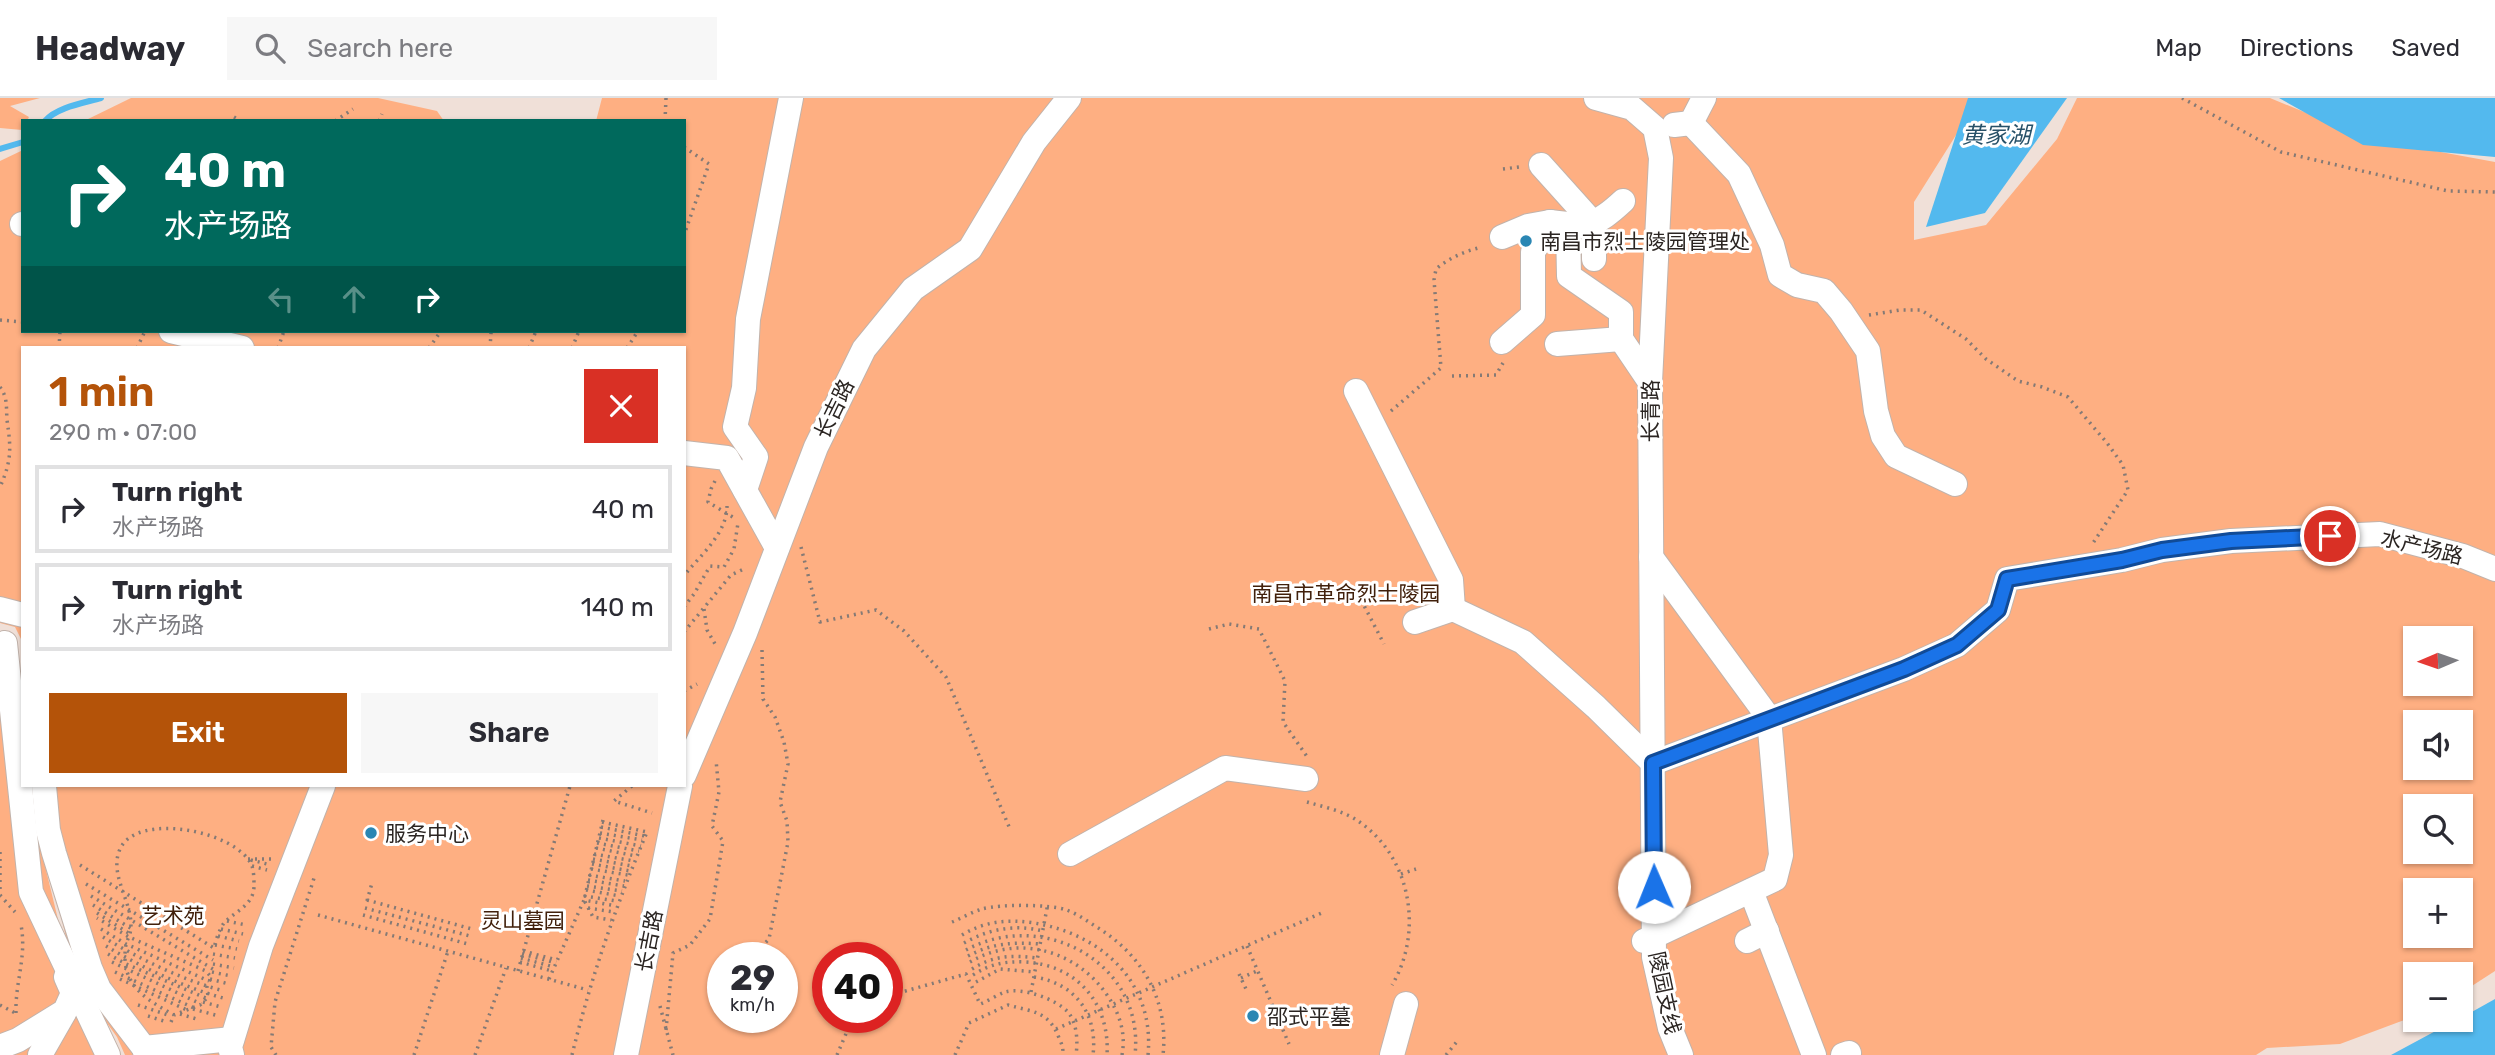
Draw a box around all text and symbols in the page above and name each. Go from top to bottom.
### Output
search box [227,17,717,80]
text: Headway [35,29,185,68]
icon: search [251,29,289,67]
text: Search here [307,33,453,64]
text: Map [2155,34,2202,62]
text: Directions [2240,34,2353,62]
text: Saved [2391,34,2460,62]
water label: 黄家湖 [1962,121,2034,149]
text: 40 m [164,141,286,199]
icon: right [49,147,140,238]
text: 水产场路 [164,207,292,245]
place label: 南昌市烈士陵园管理处 [1540,229,1750,254]
marker: 南昌市烈士陵园管理处 [1518,233,1534,249]
icon: left [262,280,300,318]
icon: ahead [335,280,373,318]
icon: right [408,280,446,318]
text: 1 min [49,367,155,417]
button: close [584,369,658,443]
street label: 长吉路 [809,375,859,443]
street label: 长青路 [1638,380,1663,443]
text: 290 m · 07:00 [49,418,197,446]
text: Turn right [112,477,242,508]
icon: right [53,490,91,528]
text: 40 m [592,494,654,525]
pin [2300,506,2360,566]
text: 水产场路 [112,513,204,541]
icon: arrive [2311,517,2349,555]
street label: 水产场路 [2378,525,2466,569]
text: Turn right [112,575,242,606]
park label: 南昌市革命烈士陵园 [1252,581,1441,606]
icon: right [53,588,91,626]
text: 140 m [581,592,654,623]
text: 水产场路 [112,611,204,639]
north arrow [2403,626,2473,696]
map controls [2403,626,2473,1032]
button: Exit [49,693,347,773]
button: Share [361,693,658,773]
button: sound [2403,710,2473,780]
button: search [2403,794,2473,864]
place label: 服务中心 [385,821,469,846]
marker: 服务中心 [363,825,379,841]
position arrow [1617,850,1691,924]
button: + [2403,878,2473,948]
park label: 艺术苑 [142,903,205,928]
park label: 灵山墓园 [481,908,565,933]
street label: 长吉路 [631,908,667,974]
speed limit sign: 40 [812,942,903,1033]
street label: 陵园支线 [1644,949,1686,1037]
text: 29 [730,957,775,999]
button: − [2403,962,2473,1032]
text: km/h [730,994,775,1016]
place label: 邵式平墓 [1267,1004,1351,1029]
marker: 邵式平墓 [1245,1008,1261,1024]

